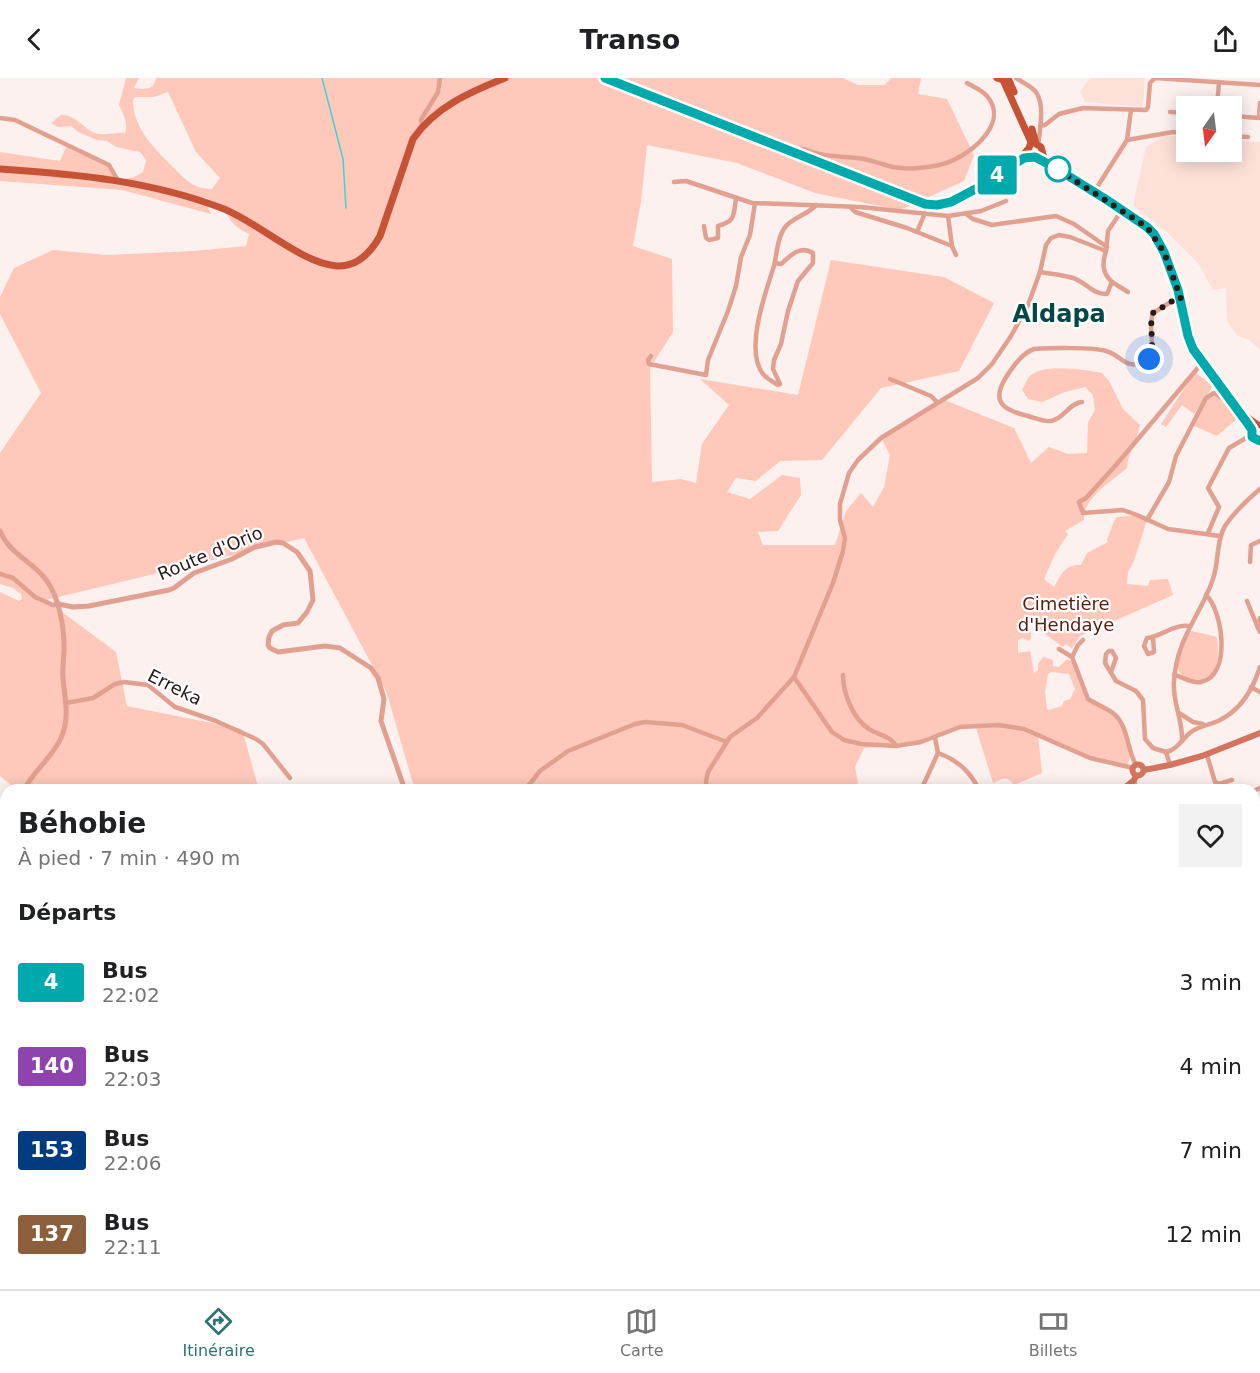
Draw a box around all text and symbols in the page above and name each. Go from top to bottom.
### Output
icon: back [18,23,51,56]
icon: share [1209,23,1242,56]
text: Transo [580,24,680,55]
north arrow [1176,96,1242,162]
map controls [1176,96,1242,162]
line badge: 4 [978,156,1016,194]
unlabelled marker [1045,156,1071,182]
text: 4 [990,163,1004,187]
district label: Aldapa [1012,300,1106,328]
your location [1134,344,1164,374]
street label: Route d'Orio [154,521,266,585]
park label: Cimetière d'Hendaye [1018,593,1114,635]
street label: Erreka [145,665,205,709]
button: heart [1179,804,1242,867]
text: Béhobie [18,807,146,840]
text: À pied · 7 min · 490 m [18,846,240,870]
text: Départs [18,900,116,925]
text: Bus [102,958,148,983]
text: 4 [44,970,58,994]
text: 3 min [1180,970,1242,995]
text: 22:02 [102,983,160,1007]
text: Bus [104,1042,149,1067]
text: 140 [30,1054,74,1078]
text: 4 min [1180,1054,1242,1079]
text: 22:03 [104,1067,161,1091]
text: Bus [104,1126,149,1151]
text: 153 [30,1138,74,1162]
text: 7 min [1180,1138,1242,1163]
text: 22:06 [104,1151,161,1175]
text: Bus [104,1210,149,1235]
text: 137 [30,1222,74,1246]
text: 12 min [1166,1222,1242,1247]
text: 22:11 [104,1235,161,1259]
tab: Itinéraire [183,1305,255,1360]
tab: Carte [620,1305,664,1360]
tab: Billets [1029,1305,1077,1360]

